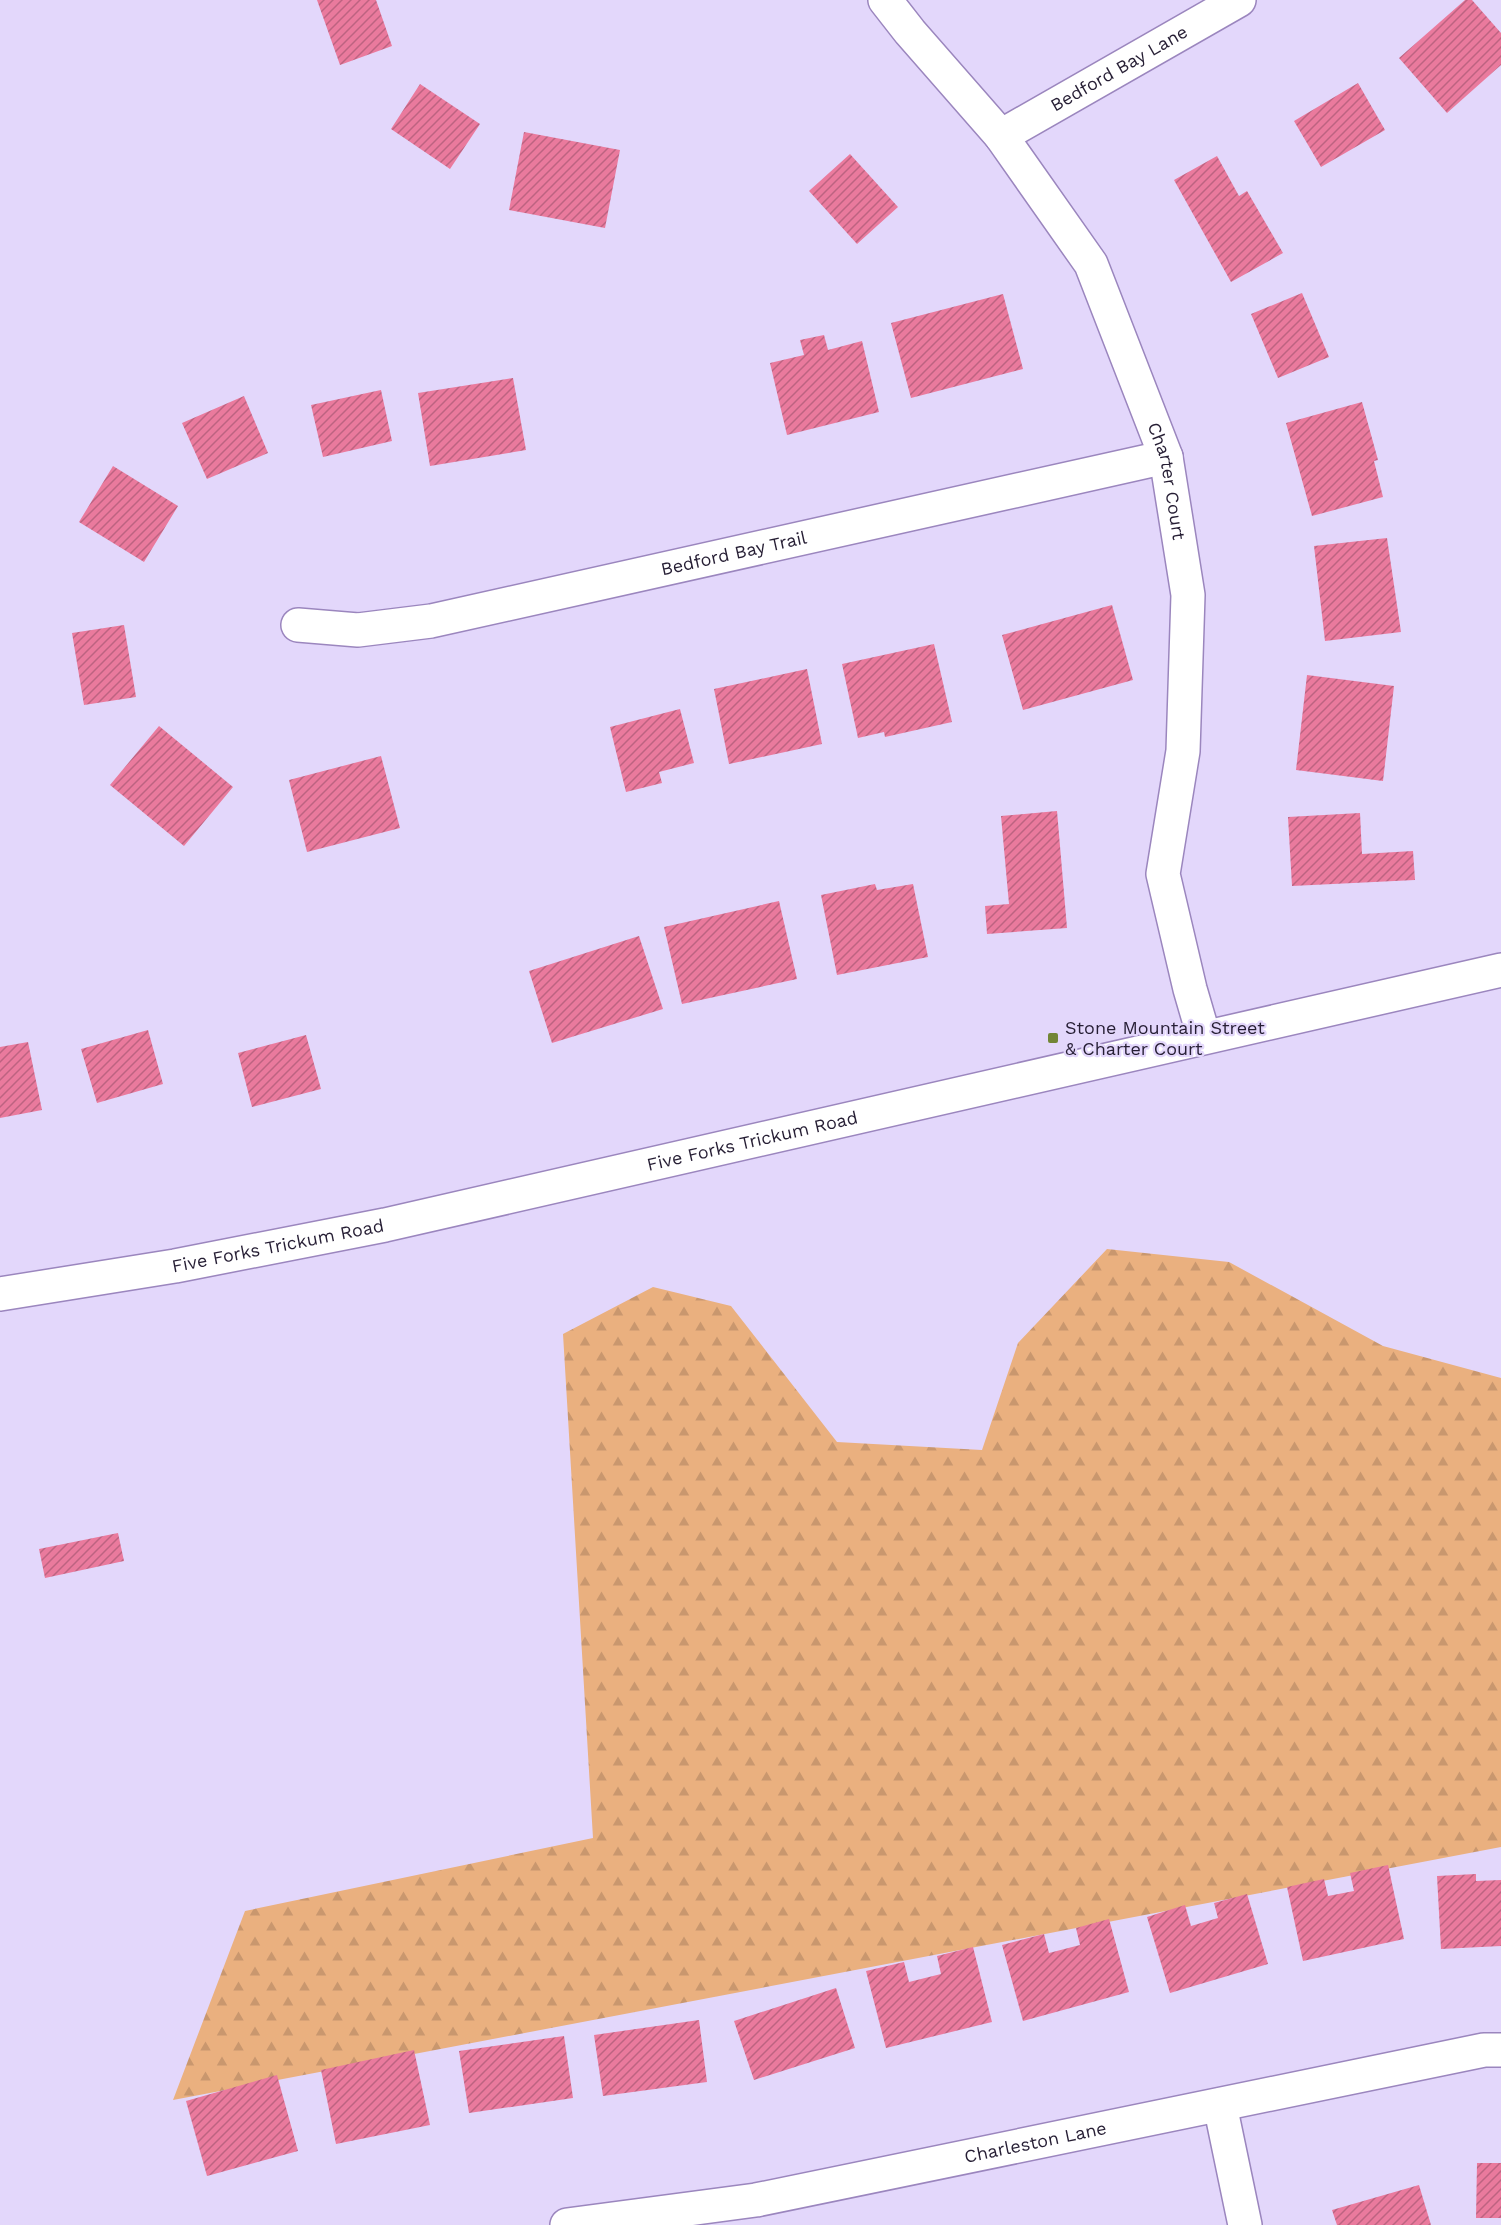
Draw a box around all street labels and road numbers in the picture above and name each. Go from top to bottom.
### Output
street label: Bedford Bay Lane [1047,21,1191,116]
street label: Charter Court [1143,419,1190,542]
street label: Bedford Bay Trail [659,526,809,579]
street label: Five Forks Trickum Road [645,1106,860,1175]
street label: Five Forks Trickum Road [170,1214,386,1276]
street label: Charleston Lane [962,2117,1108,2167]

